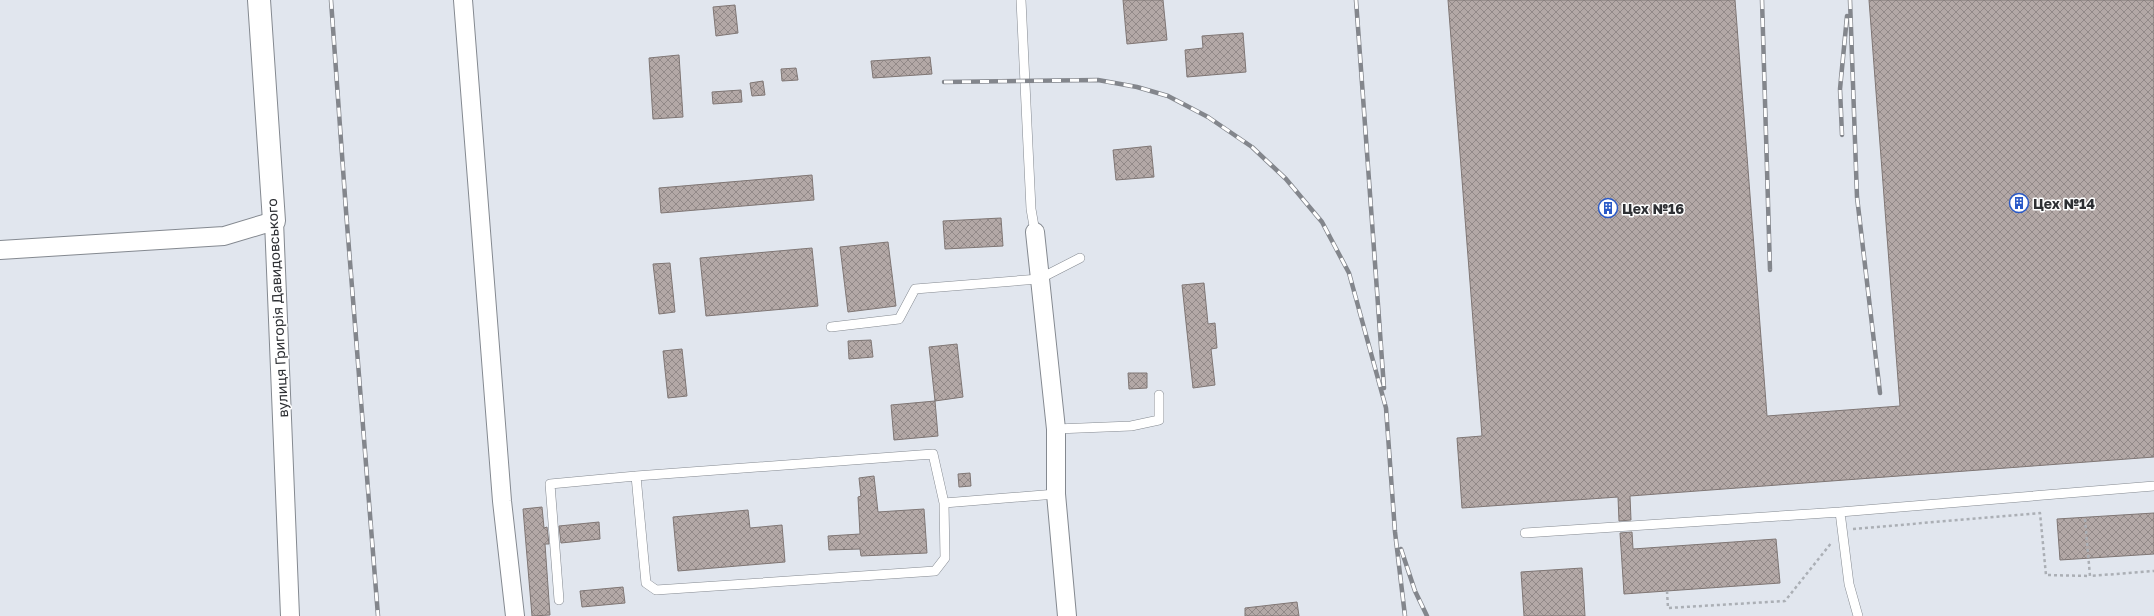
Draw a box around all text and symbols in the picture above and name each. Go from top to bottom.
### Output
building icon: Цех №14 [2008,192,2030,214]
place label: Цех №14 [2033,195,2095,212]
building icon: Цех №16 [1597,197,1619,219]
street label: вулиця Григорія Давидовського [263,198,291,418]
place label: Цех №16 [1622,200,1684,217]

